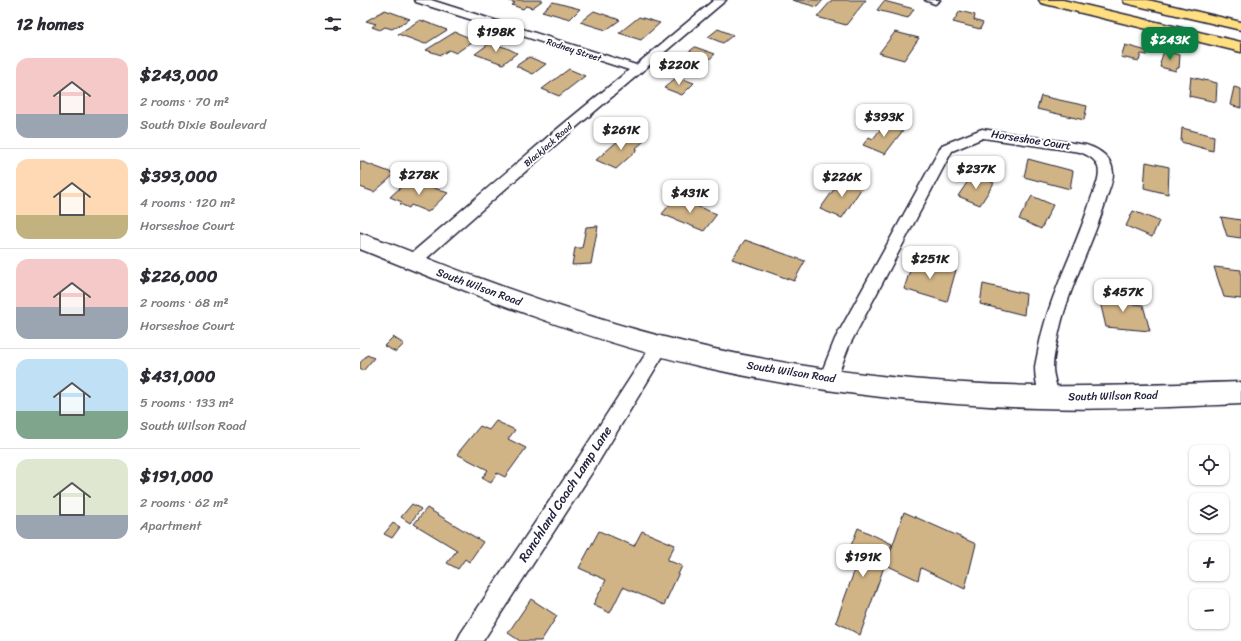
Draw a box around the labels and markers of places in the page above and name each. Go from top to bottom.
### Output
pin: $198K [468,19,524,53]
pin: $243K [1142,27,1198,61]
pin: $220K [651,52,707,86]
pin: $393K [856,104,912,138]
pin: $261K [593,117,649,151]
pin: $237K [948,156,1004,190]
pin: $278K [391,162,447,196]
pin: $226K [814,164,870,198]
pin: $431K [662,180,718,214]
pin: $251K [902,246,958,280]
pin: $457K [1095,279,1151,313]
pin: $191K [835,544,891,578]

